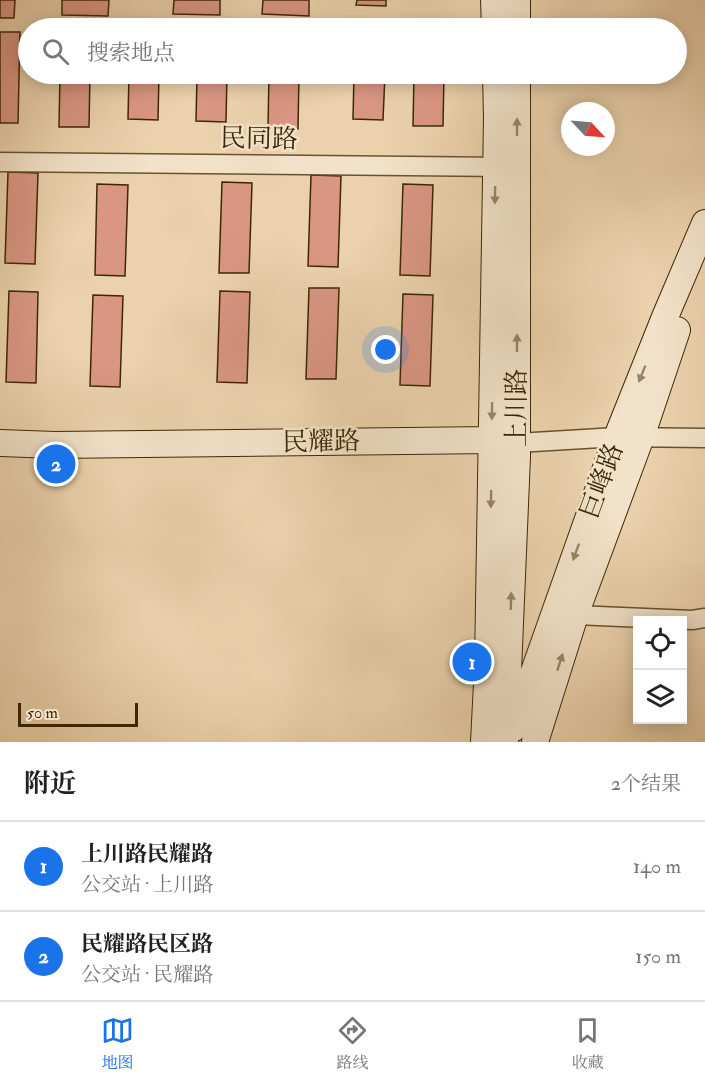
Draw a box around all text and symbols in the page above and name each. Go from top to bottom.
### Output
search box [18,18,687,84]
icon: search [39,35,72,68]
text: 搜索地点 [87,39,175,67]
north arrow [561,102,615,156]
one-way arrow [512,117,522,136]
street label: 民同路 [220,122,298,156]
one-way arrow [491,185,500,204]
one-way arrow [512,333,522,352]
your location [371,335,400,364]
one-way arrow [637,365,646,383]
street label: 上川路 [501,369,533,447]
one-way arrow [487,401,497,420]
street label: 民耀路 [282,425,360,459]
street label: 巨峰路 [574,439,630,523]
pin: 2 [36,442,76,486]
one-way arrow [486,489,496,508]
one-way arrow [571,543,581,561]
one-way arrow [507,591,516,610]
map controls [633,616,687,724]
button: locate [633,616,687,670]
pin: 1 [452,640,492,684]
one-way arrow [556,653,565,671]
button: layers [633,670,687,724]
scale bar [18,700,138,728]
text: 50 m [27,703,58,723]
text: 附近 [24,768,76,800]
text: 2个结果 [611,771,681,796]
text: 上川路民耀路 [81,840,213,868]
text: 1 [40,854,47,879]
text: 140 m [633,854,681,879]
text: 公交站 · 上川路 [81,872,213,897]
text: 民耀路民区路 [81,930,213,958]
text: 2 [38,944,49,969]
text: 150 m [635,944,681,969]
text: 公交站 · 民耀路 [81,962,213,987]
tab: 地图 [101,1014,134,1073]
tab: 路线 [336,1014,369,1073]
tab: 收藏 [571,1014,604,1073]

